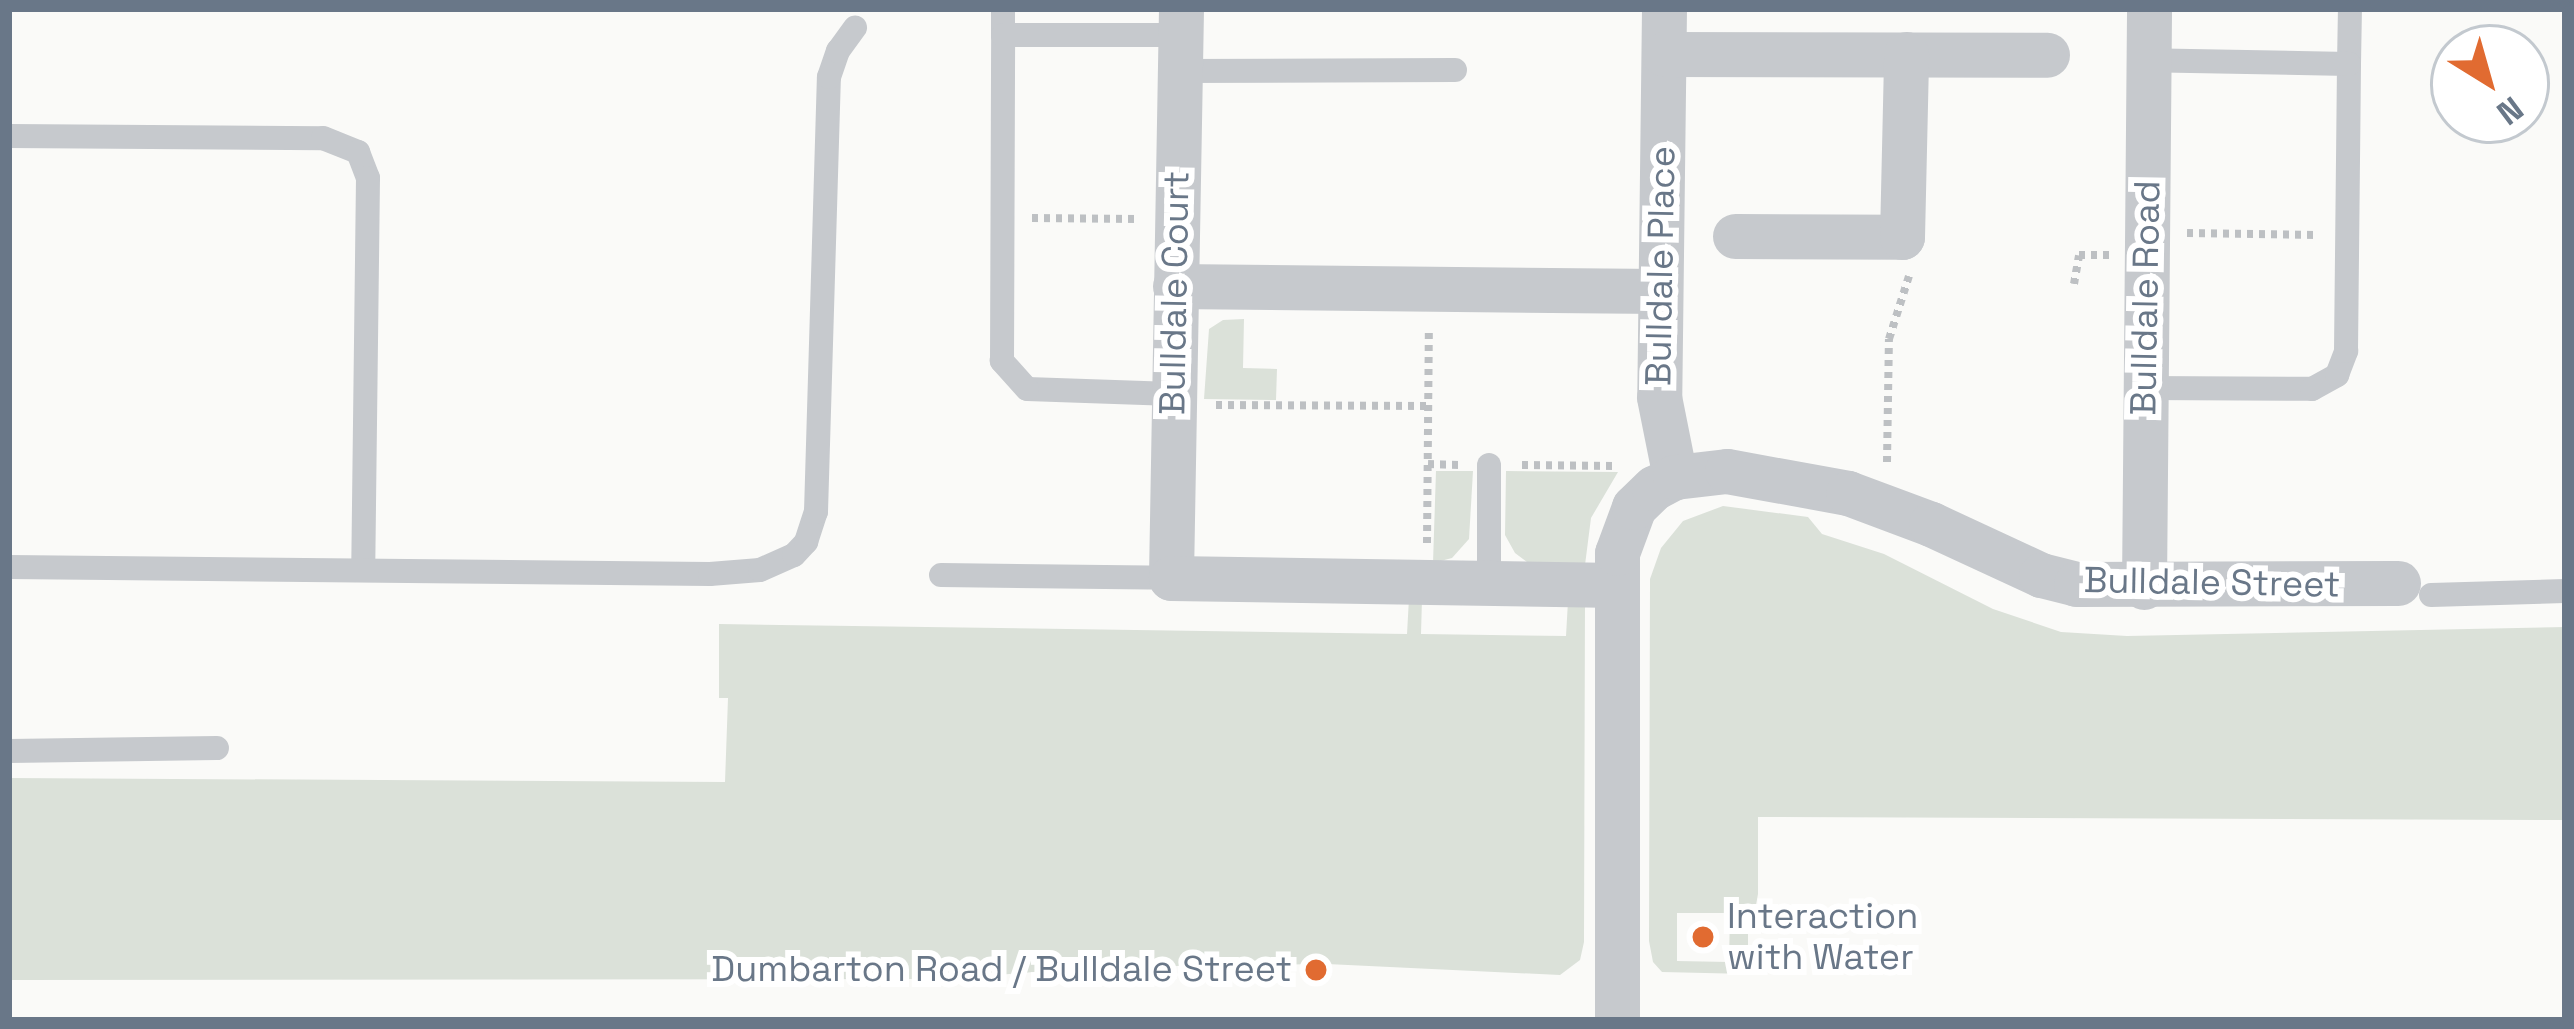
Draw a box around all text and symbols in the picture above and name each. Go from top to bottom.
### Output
north arrow [2430,24,2550,144]
text: N [2488,87,2531,134]
street label: Bulldale Place [1637,146,1685,386]
street label: Bulldale Court [1151,171,1199,415]
street label: Bulldale Road [2122,180,2170,416]
street label: Bulldale Street [2083,559,2341,607]
place label: Interaction with Water [1727,894,1918,979]
marker: Interaction with Water [1690,924,1716,950]
place label: Dumbarton Road / Bulldale Street [711,948,1292,992]
marker: Dumbarton Road / Bulldale Street [1303,957,1329,983]

